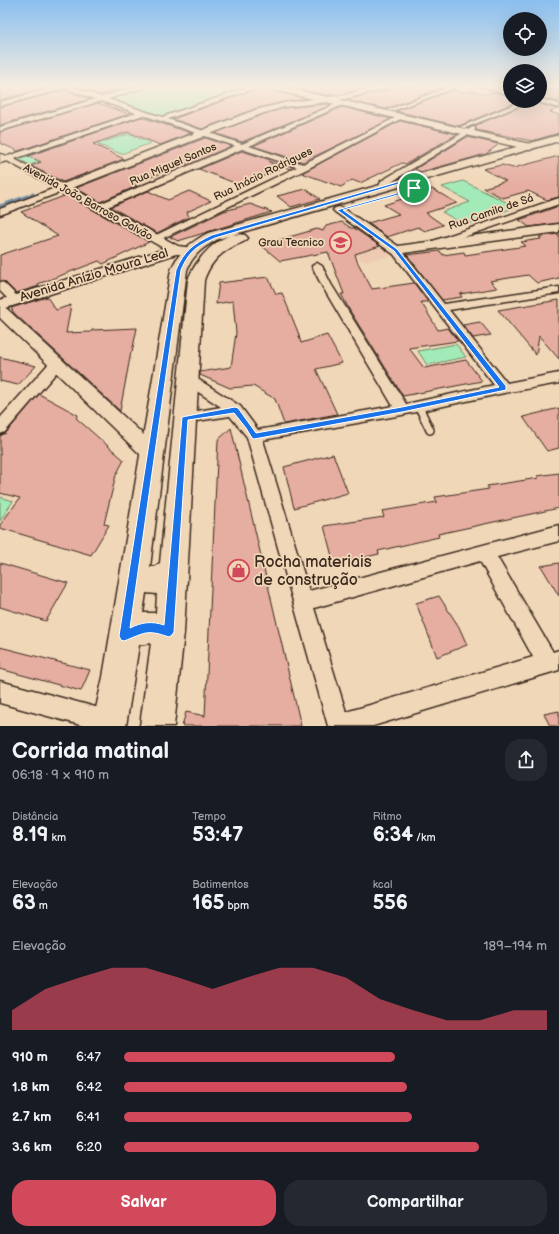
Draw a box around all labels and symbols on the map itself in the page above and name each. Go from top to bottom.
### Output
street label: Rua Miguel Santos [128,140,219,188]
street label: Rua Inácio Rodrigues [212,144,315,204]
street label: Avenida João Barroso Galvão [21,161,155,243]
pin [397,171,431,205]
street label: Rua Camilo de Sá [447,191,535,233]
school or university icon: Grau Tecnico [327,229,353,255]
place label: Grau Tecnico [258,236,324,249]
street label: Avenida Anízio Moura Leal [18,245,170,305]
place label: Rocha materiais de construção [254,553,372,590]
shop icon: Rocha materiais de construção [225,558,251,584]

